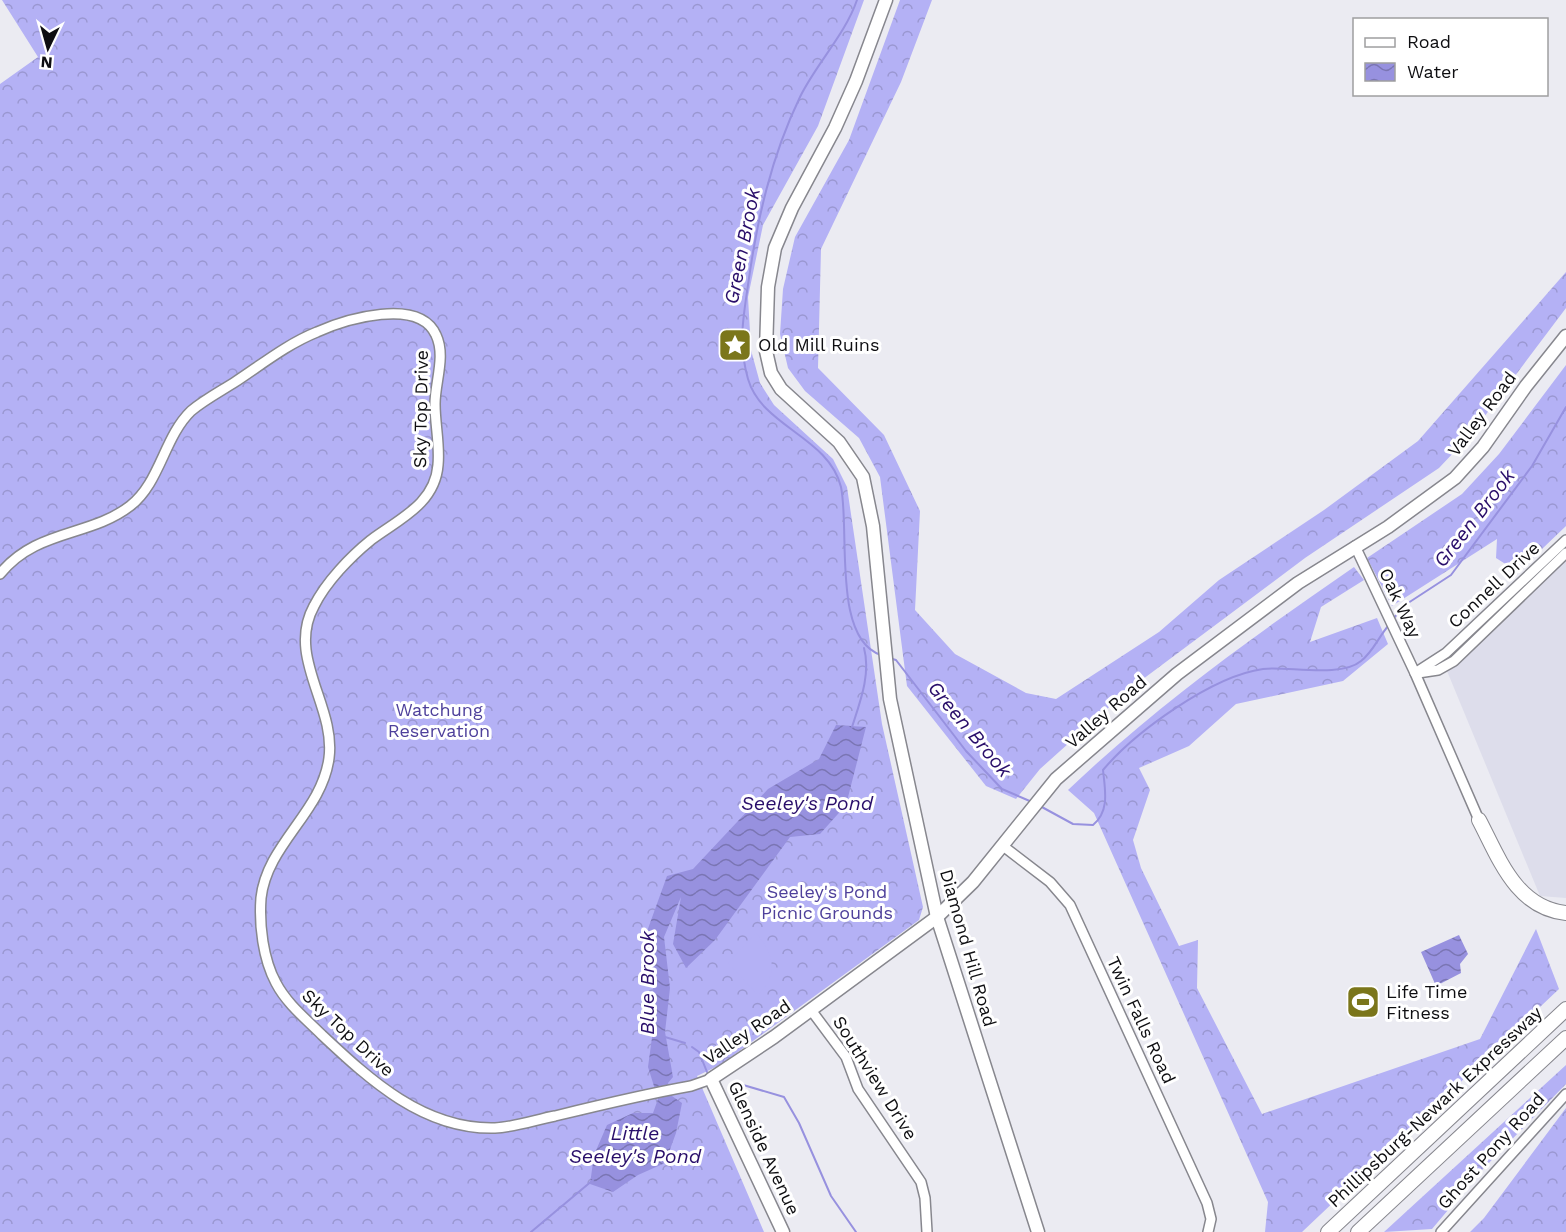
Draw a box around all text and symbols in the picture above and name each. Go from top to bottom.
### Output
north arrow [18,18,78,78]
legend [1353,18,1548,96]
text: Road [1407,31,1451,52]
text: N [40,52,53,72]
text: Water [1407,61,1459,82]
water label: Green Brook [719,185,765,306]
place icon: Old Mill Ruins [717,327,753,363]
place label: Old Mill Ruins [758,334,879,355]
street label: Sky Top Drive [409,350,432,468]
street label: Valley Road [1443,367,1520,460]
water label: Green Brook [1428,463,1520,572]
street label: Connell Drive [1444,537,1544,632]
street label: Oak Way [1375,564,1426,642]
street label: Valley Road [1061,671,1151,753]
water label: Green Brook [923,676,1018,783]
park label: Watchung Reservation [388,699,490,741]
water label: Seeley's Pond [741,791,874,815]
street label: Diamond Hill Road [936,867,1001,1029]
park label: Seeley's Pond Picnic Grounds [761,881,893,923]
water label: Blue Brook [635,930,659,1035]
street label: Twin Falls Road [1103,953,1180,1087]
place label: Life Time Fitness [1386,981,1467,1023]
sports icon: Life Time Fitness [1345,984,1381,1020]
street label: Sky Top Drive [298,985,399,1081]
street label: Valley Road [699,995,794,1068]
street label: Phillipsburg-Newark Expressway [1323,1001,1547,1212]
street label: Southview Drive [829,1012,922,1143]
street label: Glenside Avenue [724,1078,805,1218]
street label: Ghost Pony Road [1433,1088,1548,1213]
water label: Little Seeley's Pond [569,1121,702,1168]

